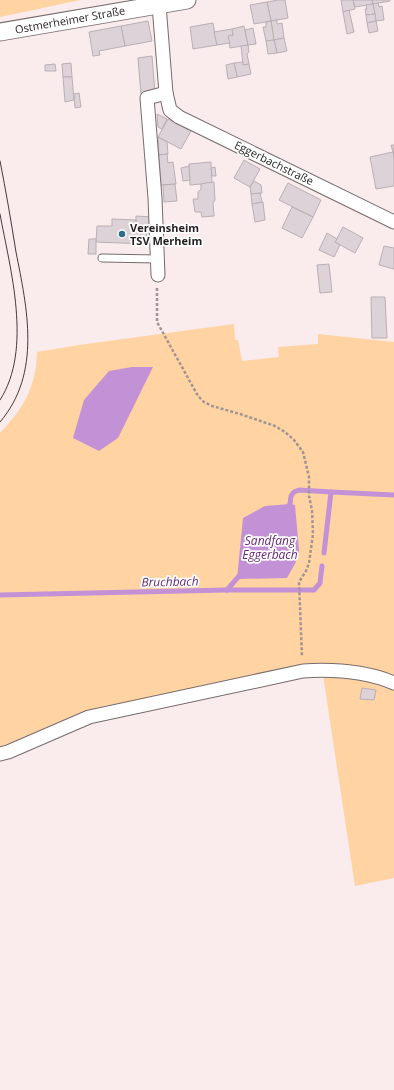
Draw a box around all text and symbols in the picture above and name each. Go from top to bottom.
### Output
street label: Ostmerheimer Straße [14,2,126,37]
street label: Eggerbachstraße [232,137,316,188]
place label: Vereinsheim TSV Merheim [130,220,202,248]
marker: Vereinsheim TSV Merheim [117,229,127,239]
water label: Sandfang Eggerbach [242,532,298,563]
water label: Bruchbach [141,573,199,590]

